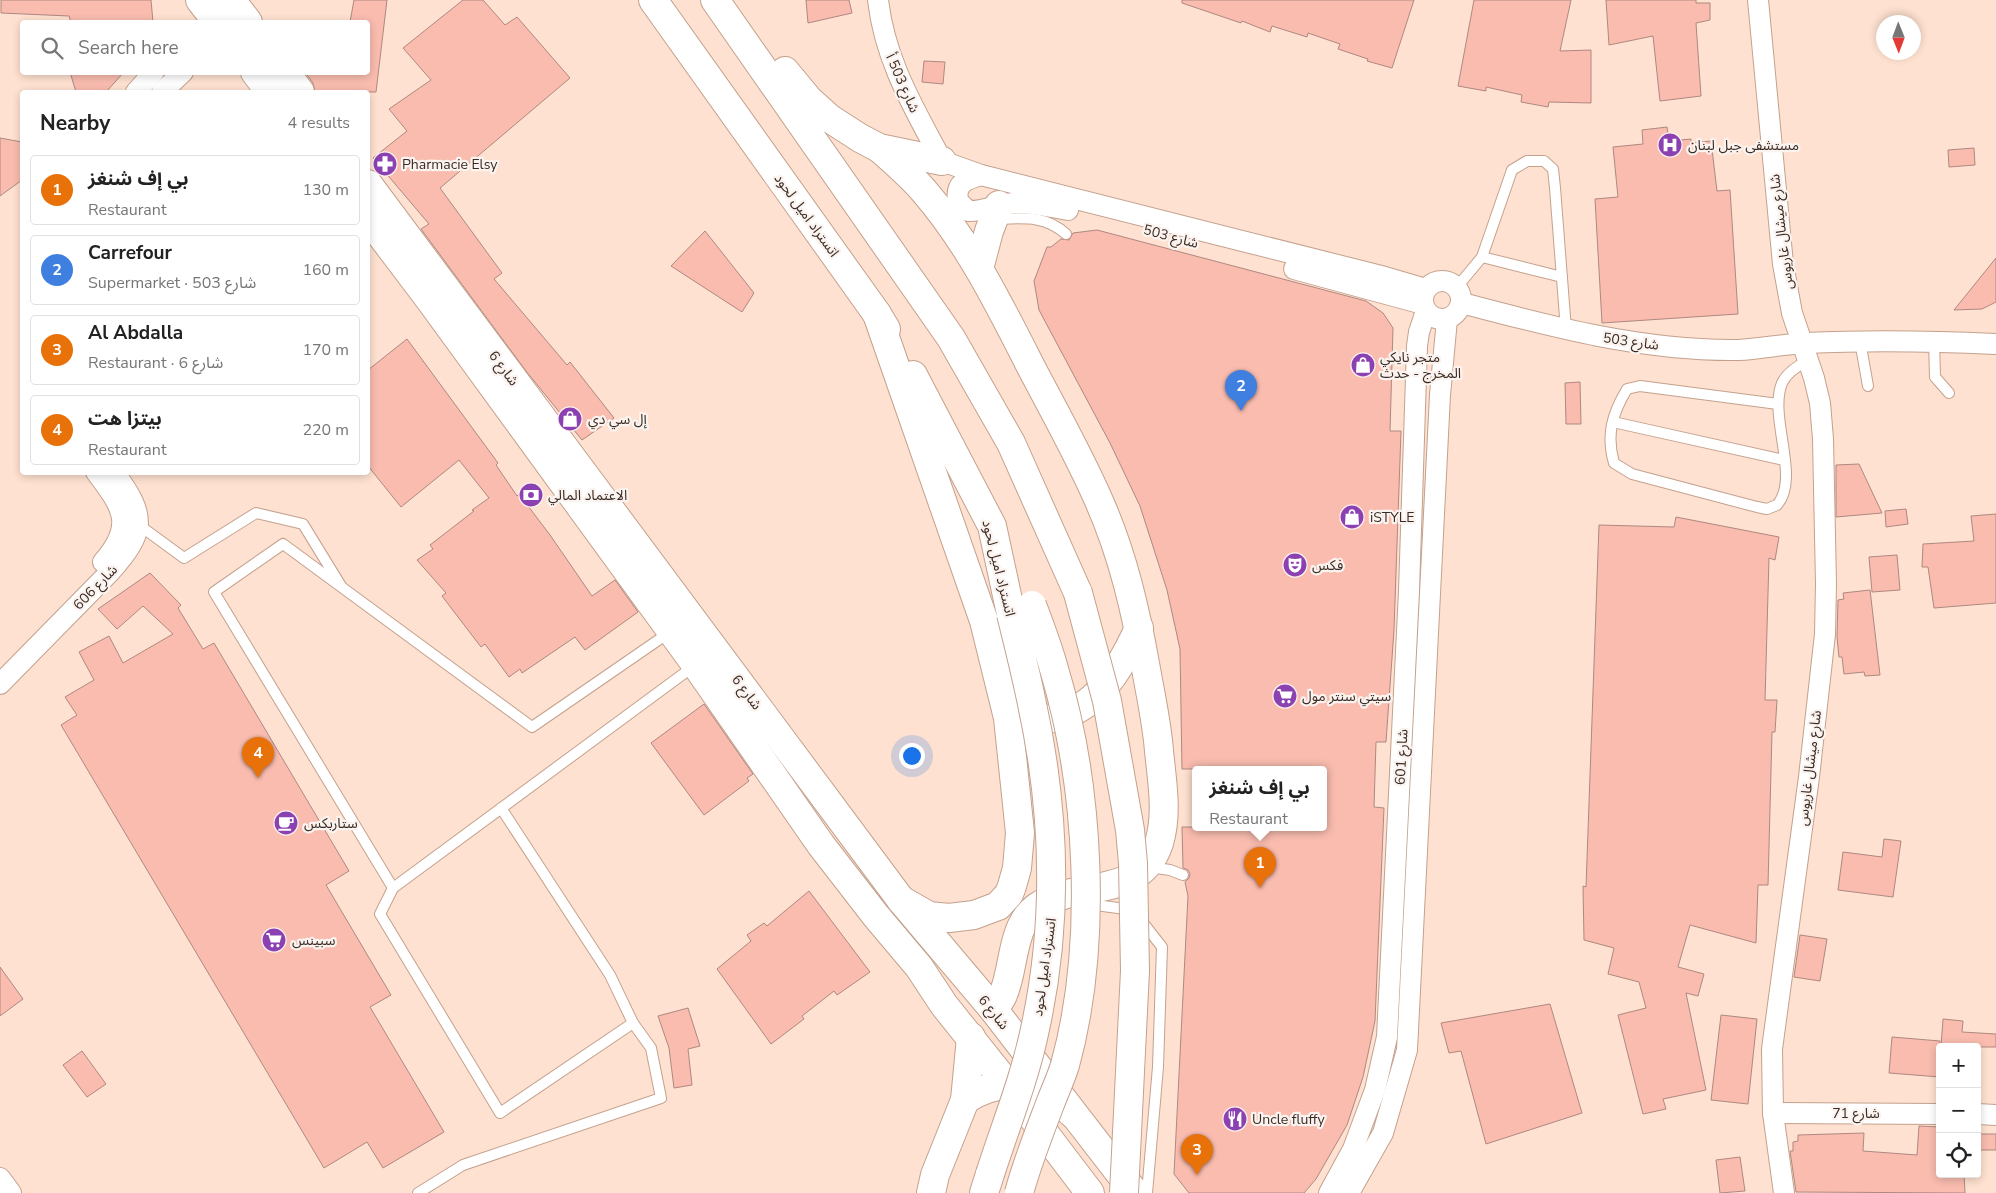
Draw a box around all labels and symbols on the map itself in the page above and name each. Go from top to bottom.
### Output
north arrow [1876,15,1921,60]
street label: شارع 503 أ [880,50,924,116]
hospital icon: مستشفى جبل لبنان [1657,132,1683,158]
place label: مستشفى جبل لبنان [1688,136,1799,155]
pharmacy icon: Pharmacie Elsy [372,151,398,177]
place label: Pharmacie Elsy [402,155,498,174]
street label: اتستراد اميل لحود [770,170,843,261]
street label: شارع ميشال غاريوس [1765,173,1799,291]
street label: شارع 503 [1141,220,1200,254]
street label: شارع 503 [1602,328,1660,356]
street label: شارع 6 [483,347,523,390]
place label: متجر نايكي المخرج - حدث [1380,348,1461,384]
shop icon: متجر نايكي المخرج - حدث [1350,352,1376,378]
pin: 2 [1225,370,1257,411]
shop icon: إل سي دي [557,406,583,432]
place label: إل سي دي [588,410,648,430]
bank icon: الاعتماد المالي [518,482,544,508]
place label: الاعتماد المالي [548,486,627,506]
shop icon: iSTYLE [1339,504,1365,530]
place label: iSTYLE [1370,508,1415,527]
street label: اتستراد اميل لحود [977,518,1020,618]
theatre icon: فكس [1282,552,1308,578]
place label: فكس [1312,556,1343,575]
street label: شارع 606 [69,561,122,615]
street label: شارع 6 [726,671,766,714]
supermarket icon: سيتي سنتر مول [1272,683,1298,709]
place label: سيتي سنتر مول [1302,687,1391,707]
street label: شارع ميشال غاريوس [1793,709,1827,827]
street label: شارع 601 [1391,729,1413,786]
pin: 4 [242,737,274,778]
your location [899,743,925,769]
cafe icon: ستاربكس [273,810,299,836]
place label: ستاربكس [304,814,358,833]
pin: 1 [1244,847,1276,888]
street label: اتستراد اميل لحود [1028,917,1061,1017]
supermarket icon: سبينس [261,927,287,953]
place label: سبينس [292,931,336,950]
street label: شارع 6 [973,991,1013,1034]
street label: شارع 71 [1832,1104,1880,1124]
restaurant icon: Uncle fluffy [1222,1106,1248,1132]
place label: Uncle fluffy [1252,1110,1325,1129]
pin: 3 [1181,1134,1213,1175]

